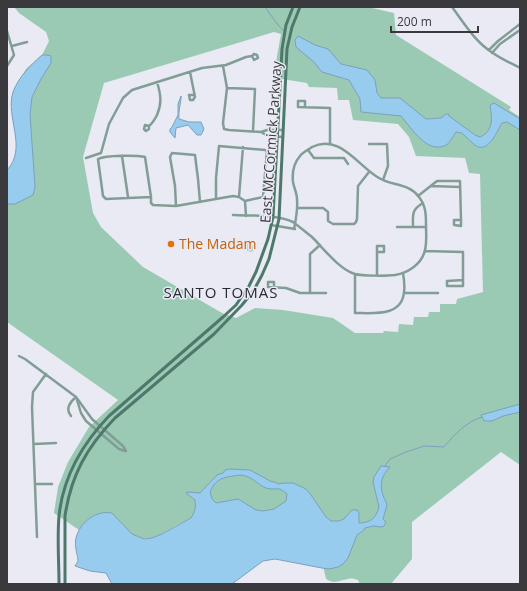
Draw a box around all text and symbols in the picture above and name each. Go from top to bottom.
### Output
scale bar [391,8,478,34]
text: 200 m [397,13,432,30]
street label: East McCormick Parkway [255,59,286,224]
place label: The Madam [179,234,256,253]
marker: The Madam [166,239,176,249]
district label: SANTO TOMAS [164,282,278,302]

